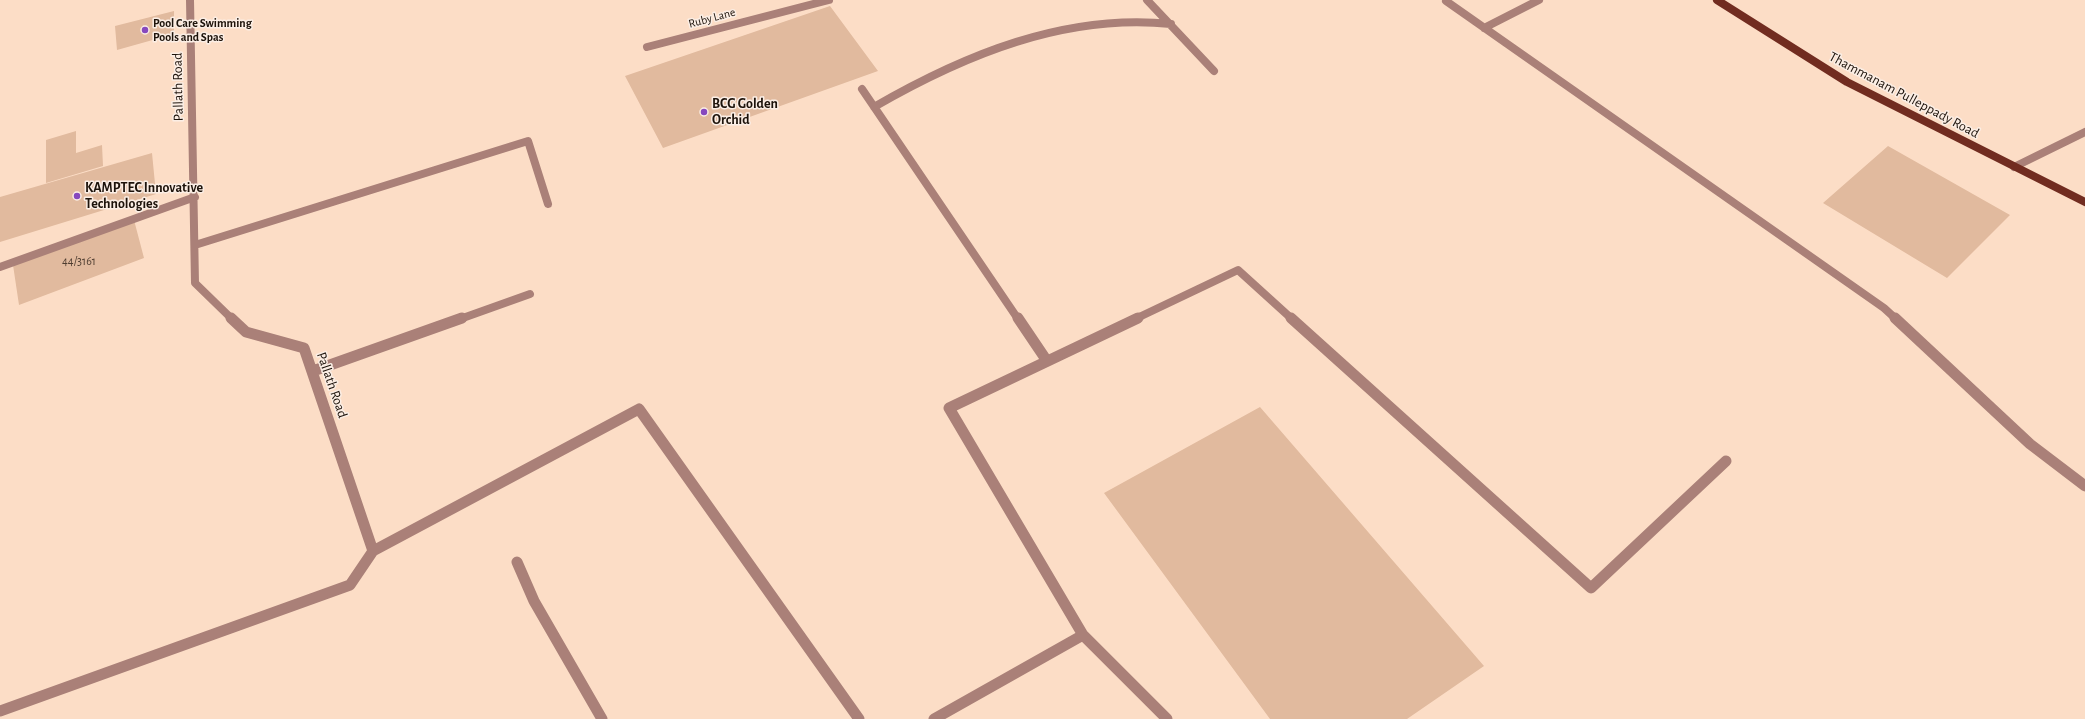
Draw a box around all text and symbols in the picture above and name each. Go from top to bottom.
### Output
street label: Ruby Lane [687,5,737,31]
place label: Pool Care Swimming Pools and Spas [153,16,252,44]
marker: Pool Care Swimming Pools and Spas [140,25,150,35]
street label: Thammanam Pulleppady Road [1826,48,1982,142]
street label: Pallath Road [169,53,187,121]
place label: BCG Golden Orchid [712,96,778,128]
marker: BCG Golden Orchid [699,107,709,117]
place label: KAMPTEC Innovative Technologies [85,180,203,212]
marker: KAMPTEC Innovative Technologies [72,191,82,201]
house number: 44/3161 [62,254,96,268]
street label: Pallath Road [313,350,351,420]

